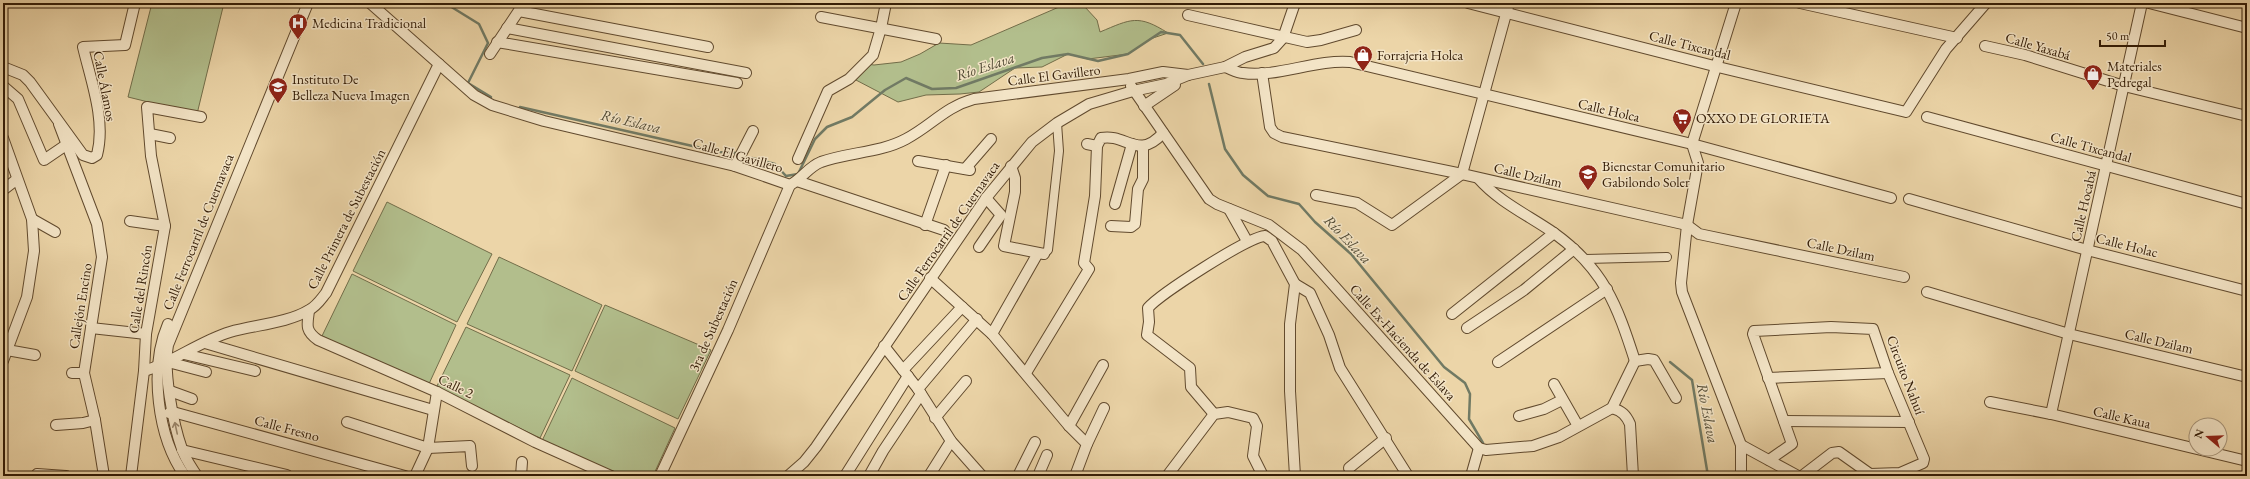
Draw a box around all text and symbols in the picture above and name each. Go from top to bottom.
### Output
hospital icon: Medicina Tradicional [287,12,309,40]
place label: Medicina Tradicional [312,14,427,32]
scale bar [2100,22,2165,48]
street label: Calle Tixcandal [1647,26,1733,64]
street label: Calle Yaxabá [2003,28,2073,64]
text: 50 m [2106,28,2130,44]
shop icon: Forrajeria Holca [1352,44,1374,72]
place label: Forrajeria Holca [1377,46,1463,64]
water label: Río Eslava [953,48,1017,84]
street label: Calle Álamos [89,49,121,123]
place label: Materiales Pedregal [2107,57,2162,91]
street label: Calle El Gavillero [1007,60,1102,90]
shop icon: Materiales Pedregal [2082,63,2104,91]
place label: Instituto De Belleza Nueva Imagen [292,70,411,104]
school or university icon: Instituto De Belleza Nueva Imagen [267,76,289,104]
street label: Calle Holca [1576,94,1642,126]
water label: Río Eslava [599,105,663,137]
supermarket icon: OXXO DE GLORIETA [1671,107,1693,135]
place label: OXXO DE GLORIETA [1696,109,1830,127]
street label: Calle Tixcandal [2048,128,2134,167]
street label: Calle El Gavillero [691,133,785,177]
street label: Calle Primera de Subestación [303,145,390,292]
street label: Calle Ferrocarril de Cuernavaca [158,151,238,313]
street label: Calle Ferrocarril de Cuernavaca [893,157,1004,305]
place label: Bienestar Comunitario Gabilondo Soler [1602,157,1725,191]
street label: Calle Dzilam [1492,158,1564,192]
school or university icon: Bienestar Comunitario Gabilondo Soler [1577,163,1599,191]
street label: Calle Hocabá [2066,168,2100,243]
water label: Río Eslava [1320,211,1376,267]
street label: Calle Holac [2094,229,2160,261]
street label: Calle Dzilam [1805,233,1877,265]
street label: Calle del Rincón [124,243,156,335]
street label: Callejón Encino [64,262,96,350]
street label: 3ra de Subestación [685,275,742,374]
street label: Calle Ex-Hacienda de Eslava [1346,280,1460,404]
street label: Calle Dzilam [2123,324,2195,358]
street label: Circuito Nahuí [1883,333,1930,418]
street label: Calle 2 [435,370,477,402]
water label: Río Eslava [1693,381,1723,445]
street label: Calle Kaua [2091,402,2153,432]
street label: Calle Fresno [252,411,322,445]
north arrow [2188,417,2228,457]
one-way arrow [172,422,180,435]
text: N [2190,427,2207,440]

